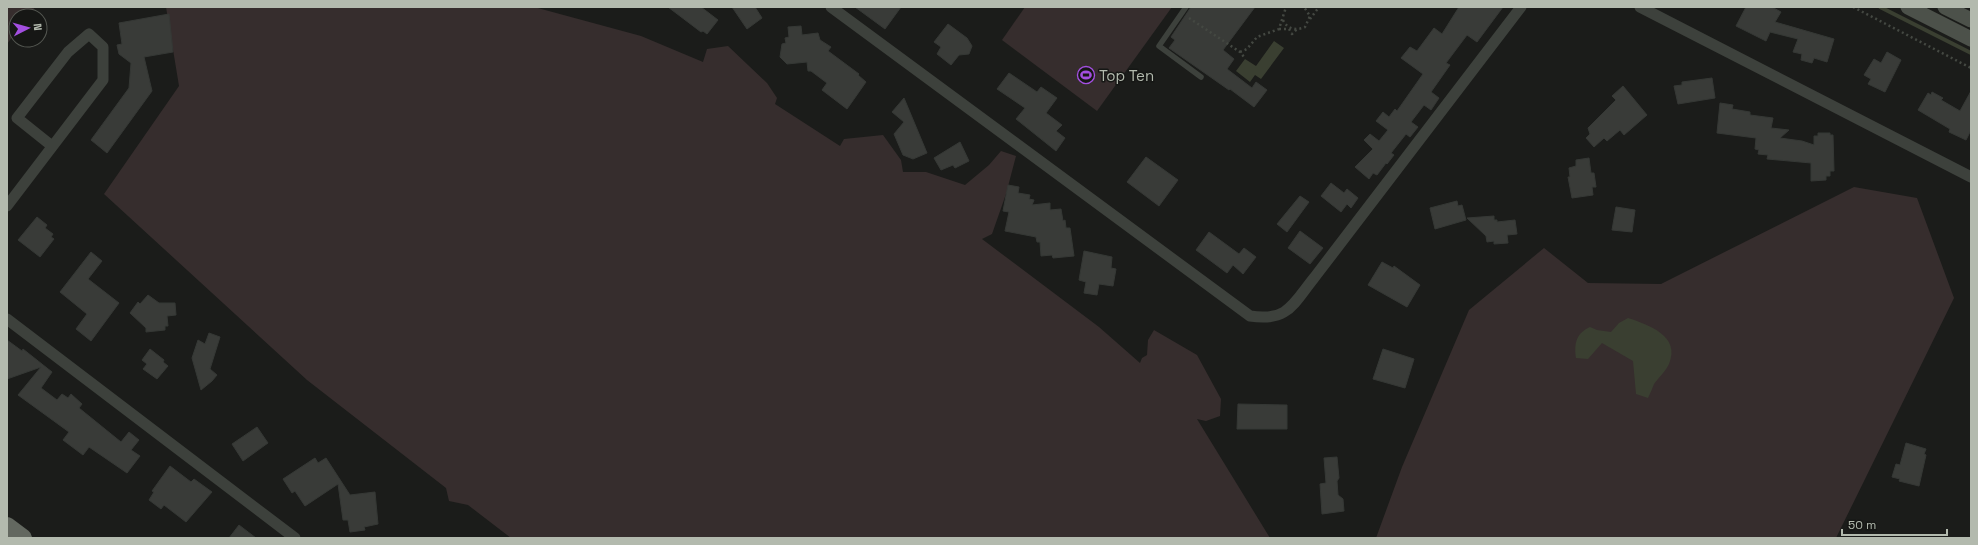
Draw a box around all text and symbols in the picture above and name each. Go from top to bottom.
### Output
north arrow [8,8,48,48]
text: N [31,23,45,31]
sports icon: Top Ten [1076,65,1096,85]
place label: Top Ten [1099,66,1154,85]
scale bar [1842,511,1947,537]
text: 50 m [1848,517,1876,533]

